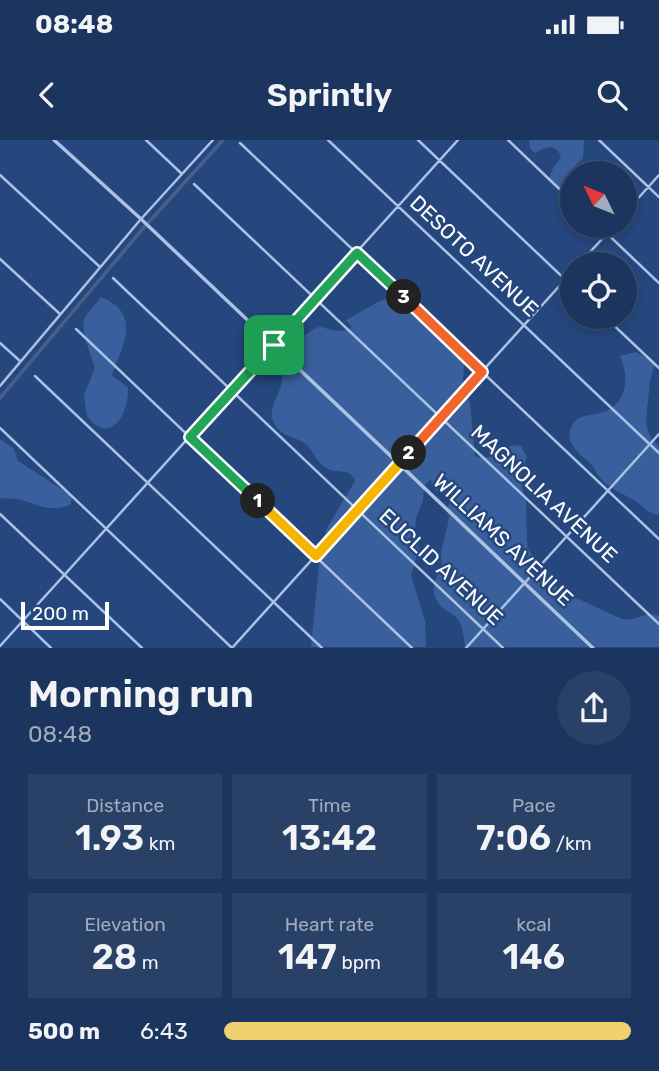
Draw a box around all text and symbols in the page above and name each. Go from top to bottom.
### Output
text: 08:48 [35,9,113,40]
icon: back [28,76,66,114]
text: Sprintly [267,76,392,114]
icon: search [593,76,631,114]
north arrow [560,161,637,238]
map controls [560,161,637,329]
street label: DESOTO AVENUE [405,190,544,322]
button: locate [560,252,637,329]
pin: 3 [386,280,422,314]
text: 3 [397,285,410,308]
pin [244,315,304,375]
icon: arrive [255,326,293,364]
street label: MAGNOLIA AVENUE [466,419,623,568]
pin: 2 [392,436,426,470]
text: 2 [402,441,415,464]
street label: WILLIAMS AVENUE [428,468,578,611]
pin: 1 [240,484,276,518]
text: 1 [253,489,262,512]
street label: EUCLID AVENUE [374,503,508,630]
scale bar [21,598,108,630]
text: 200 m [32,602,89,625]
text: Morning run [28,671,254,717]
button: share [557,671,631,745]
text: 08:48 [28,720,92,748]
text: Distance [86,794,164,817]
text: Time [308,794,351,817]
text: Pace [512,794,556,817]
text: 1.93 [75,817,144,859]
text: 13:42 [282,817,377,859]
text: 7:06 [476,817,551,859]
text: km [144,832,175,855]
text: /km [551,832,592,855]
text: Elevation [84,913,166,936]
text: Heart rate [285,913,374,936]
text: kcal [516,913,551,936]
text: 28 [92,936,137,978]
text: 147 [278,936,337,978]
text: 146 [503,936,565,978]
text: m [137,951,159,974]
text: bpm [337,951,381,974]
text: 500 m [28,1017,100,1045]
text: 6:43 [140,1017,188,1045]

